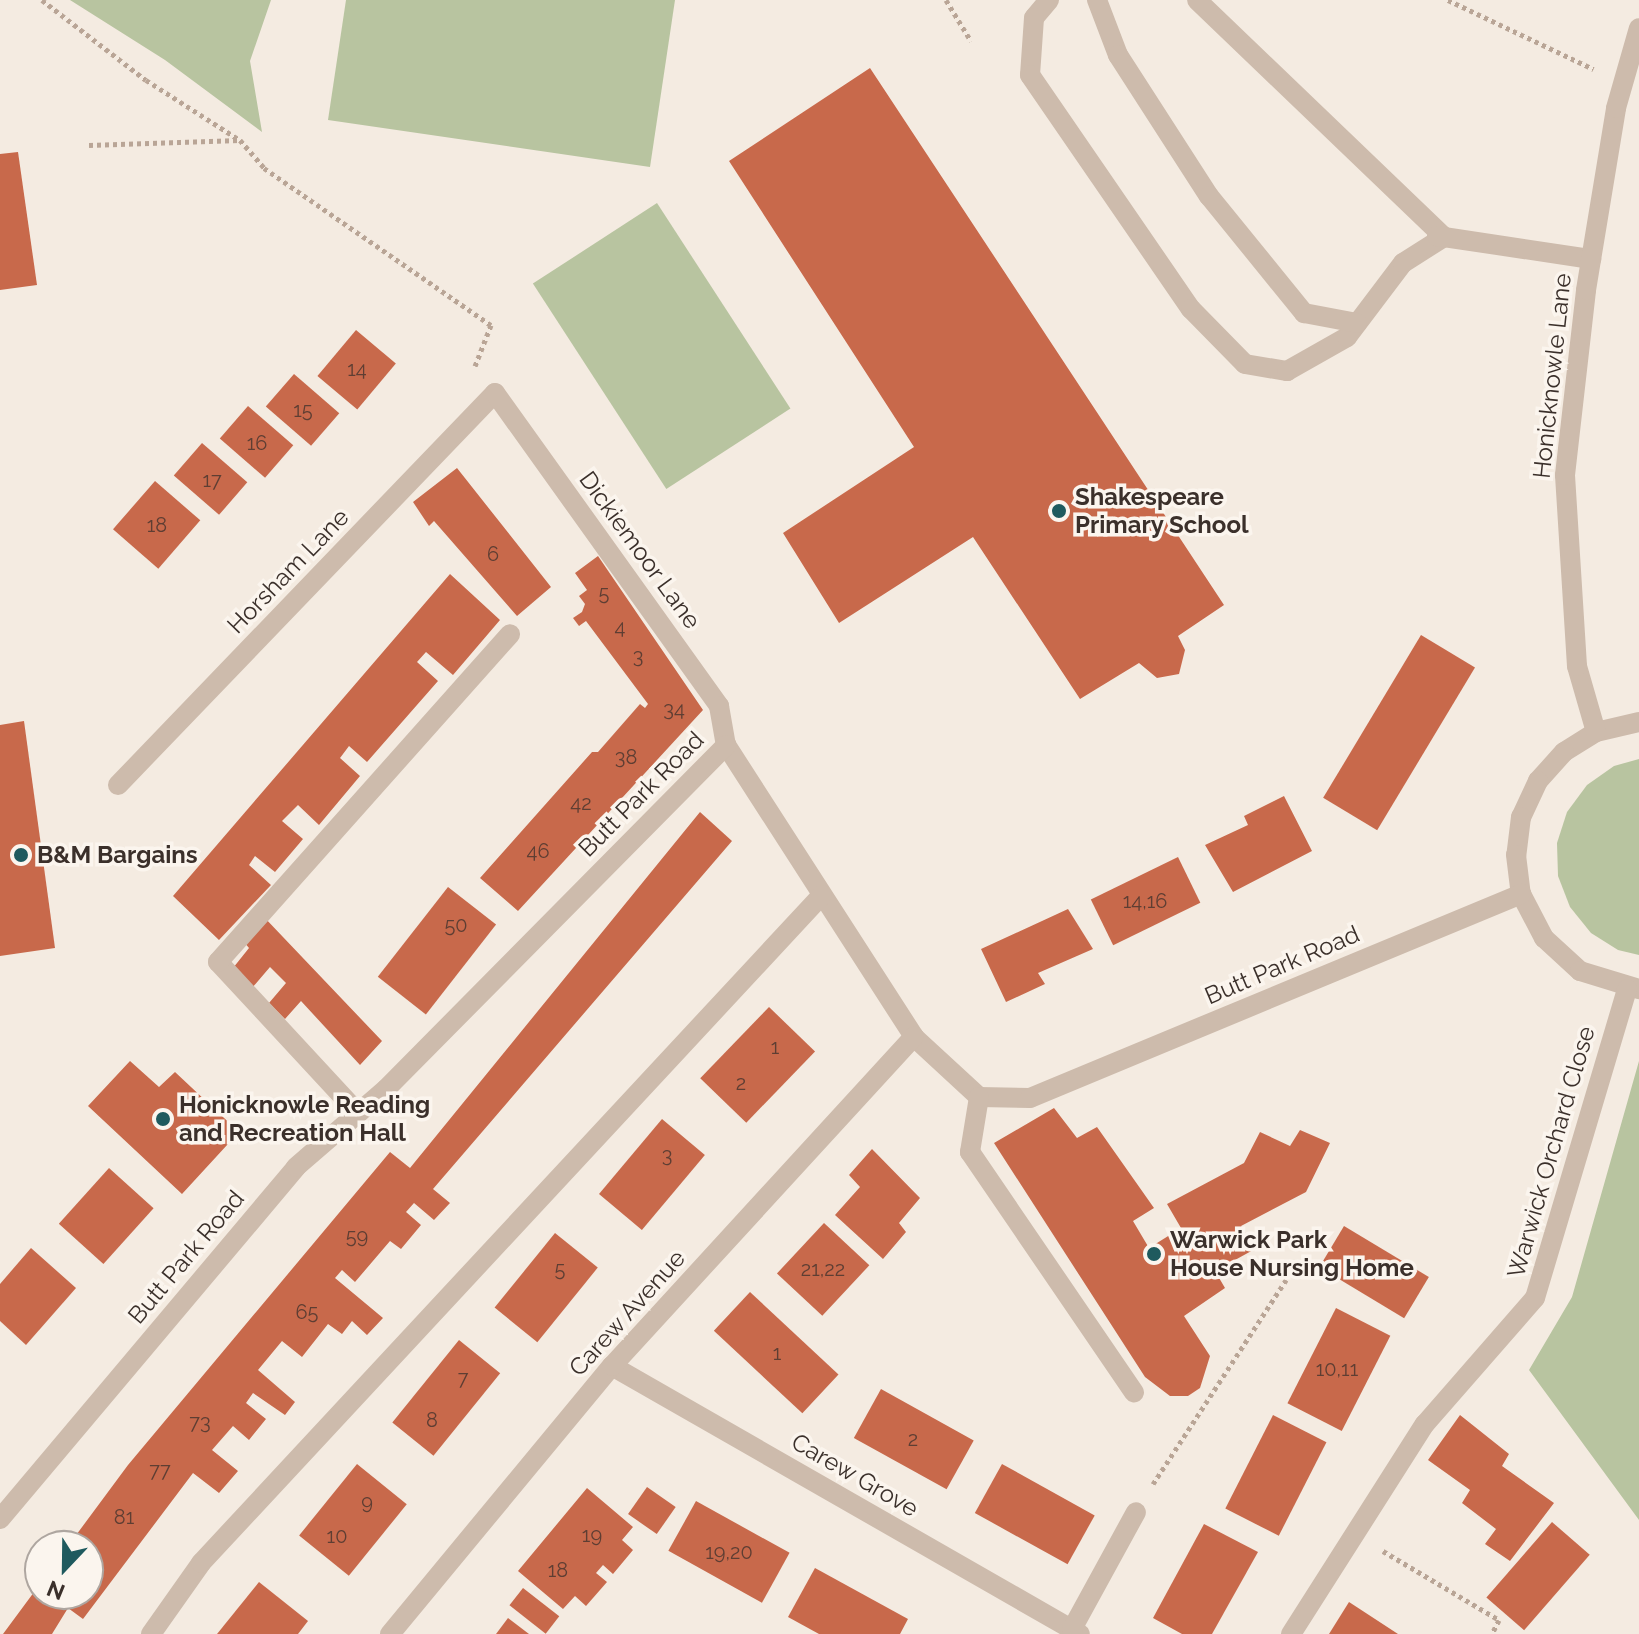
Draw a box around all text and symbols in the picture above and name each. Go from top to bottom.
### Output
street label: Honicknowle Lane [1527,272,1577,480]
house number: 14 [347,357,367,381]
house number: 15 [293,398,313,422]
house number: 16 [247,431,267,455]
street label: Dickiemoor Lane [573,466,707,634]
house number: 17 [202,468,222,492]
place label: Shakespeare Primary School [1075,483,1249,539]
marker: Shakespeare Primary School [1050,502,1068,520]
street label: Horsham Lane [221,503,355,639]
house number: 18 [147,513,167,537]
house number: 6 [487,542,499,566]
house number: 5 [599,581,609,605]
house number: 4 [615,615,625,639]
house number: 3 [633,644,643,668]
house number: 34 [663,697,685,721]
street label: Butt Park Road [572,725,710,863]
house number: 38 [615,745,637,769]
house number: 42 [570,791,592,815]
house number: 46 [527,839,549,863]
place label: B&M Bargains [37,841,198,869]
marker: B&M Bargains [12,846,30,864]
house number: 14,16 [1123,889,1167,913]
house number: 50 [444,913,468,937]
street label: Butt Park Road [1200,919,1364,1011]
street label: Warwick Orchard Close [1501,1023,1601,1281]
house number: 1 [771,1035,779,1059]
house number: 2 [736,1071,746,1095]
place label: Honicknowle Reading and Recreation Hall [179,1091,430,1147]
marker: Honicknowle Reading and Recreation Hall [154,1110,172,1128]
house number: 3 [662,1143,672,1167]
street label: Butt Park Road [122,1184,250,1330]
house number: 59 [346,1224,368,1248]
place label: Warwick Park House Nursing Home [1170,1226,1414,1282]
street label: Carew Avenue [562,1243,692,1383]
marker: Warwick Park House Nursing Home [1145,1245,1163,1263]
house number: 5 [555,1257,565,1281]
house number: 21,22 [801,1257,845,1281]
house number: 65 [296,1300,318,1324]
house number: 1 [773,1341,781,1365]
house number: 10,11 [1316,1357,1358,1381]
house number: 7 [458,1366,468,1390]
house number: 8 [426,1408,438,1432]
house number: 73 [189,1410,211,1434]
street label: Carew Grove [786,1427,924,1523]
house number: 2 [908,1427,918,1451]
house number: 77 [149,1458,171,1482]
house number: 9 [361,1490,373,1514]
house number: 81 [114,1505,134,1529]
house number: 19 [582,1523,602,1547]
house number: 10 [327,1524,347,1548]
north arrow [24,1530,104,1610]
house number: 19,20 [705,1540,753,1564]
house number: 18 [548,1558,568,1582]
text: N [43,1575,68,1606]

